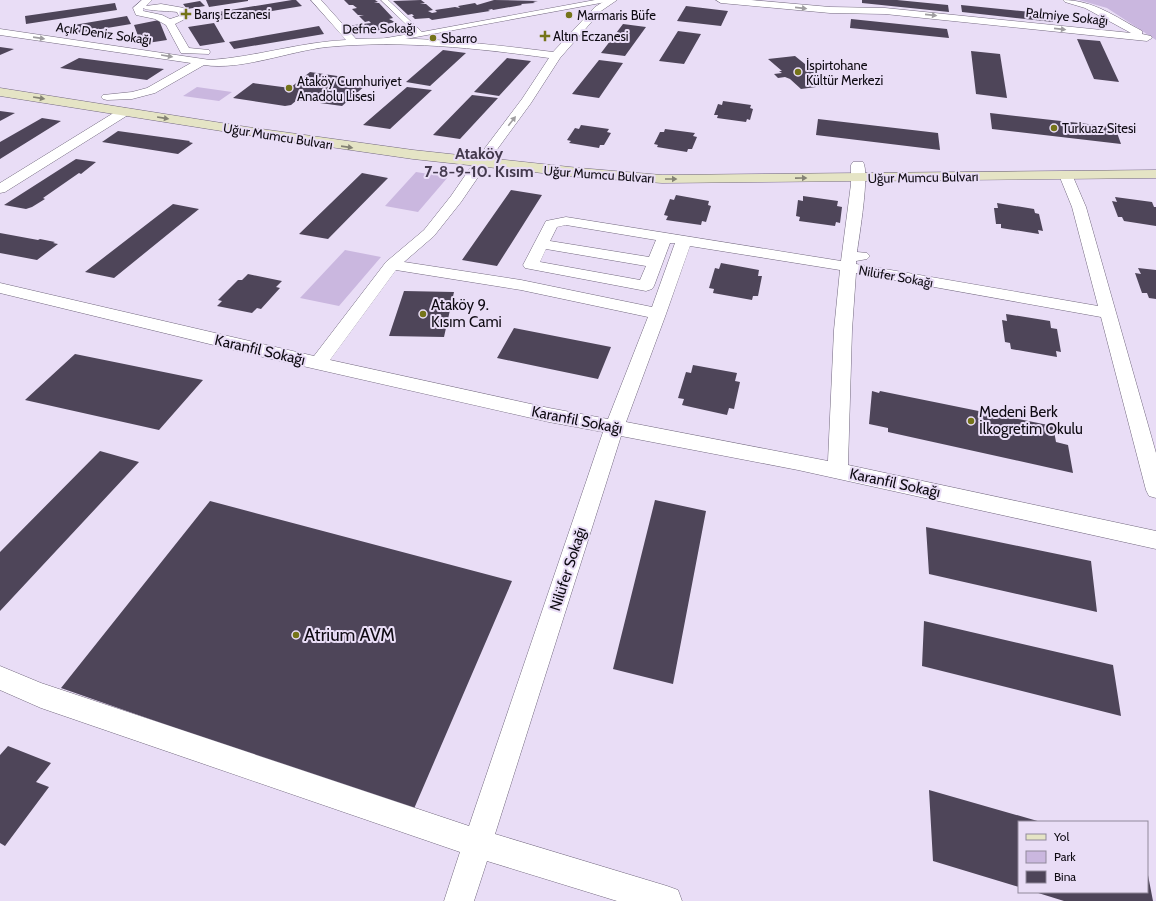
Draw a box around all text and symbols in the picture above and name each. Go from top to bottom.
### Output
one-way arrow [795,4,807,11]
street label: Palmiye Sokağı [1025,4,1109,28]
place label: Barış Eczanesi [194,6,271,22]
place label: Marmaris Büfe [577,7,656,23]
marker: Barış Eczanesi [181,9,191,19]
marker: Marmaris Büfe [564,10,574,20]
one-way arrow [925,12,937,19]
street label: Açık Deniz Sokağı [55,18,153,48]
street label: Defne Sokağı [342,19,416,37]
one-way arrow [1054,25,1066,32]
place label: Altın Eczanesi [553,28,629,44]
place label: Sbarro [441,30,477,46]
marker: Altın Eczanesi [540,31,550,41]
marker: Sbarro [428,33,438,43]
one-way arrow [33,34,45,41]
one-way arrow [161,54,173,60]
place label: İspirtohane Kültür Merkezi [806,57,883,88]
marker: İspirtohane Kültür Merkezi [793,67,803,77]
place label: Ataköy Cumhuriyet Anadolu Lisesi [297,73,402,104]
marker: Ataköy Cumhuriyet Anadolu Lisesi [284,83,294,93]
one-way arrow [32,95,45,101]
one-way arrow [157,115,169,121]
one-way arrow [507,115,516,126]
street label: Uğur Mumcu Bulvarı [222,119,334,153]
place label: Turkuaz Sitesi [1062,120,1136,136]
marker: Turkuaz Sitesi [1049,123,1059,133]
one-way arrow [341,144,353,150]
district label: Ataköy 7-8-9-10. Kısım [424,144,534,181]
street label: Uğur Mumcu Bulvarı [543,162,655,186]
street label: Uğur Mumcu Bulvarı [867,168,979,186]
one-way arrow [795,175,808,181]
one-way arrow [665,176,678,182]
street label: Nilüfer Sokağı [857,262,935,290]
place label: Ataköy 9. Kısım Cami [431,296,502,331]
marker: Ataköy 9. Kısım Cami [418,309,428,319]
street label: Karanfil Sokağı [213,331,307,369]
street label: Karanfil Sokağı [530,402,624,438]
place label: Medeni Berk İlkogretim Okulu [979,403,1083,438]
marker: Medeni Berk İlkogretim Okulu [966,416,976,426]
street label: Karanfil Sokağı [848,465,942,501]
street label: Nilüfer Sokağı [546,525,590,613]
place label: Atrium AVM [304,624,395,646]
marker: Atrium AVM [291,630,301,640]
legend [1018,821,1148,893]
text: Yol [1053,829,1069,844]
text: Park [1054,849,1076,864]
text: Bina [1054,869,1076,884]

